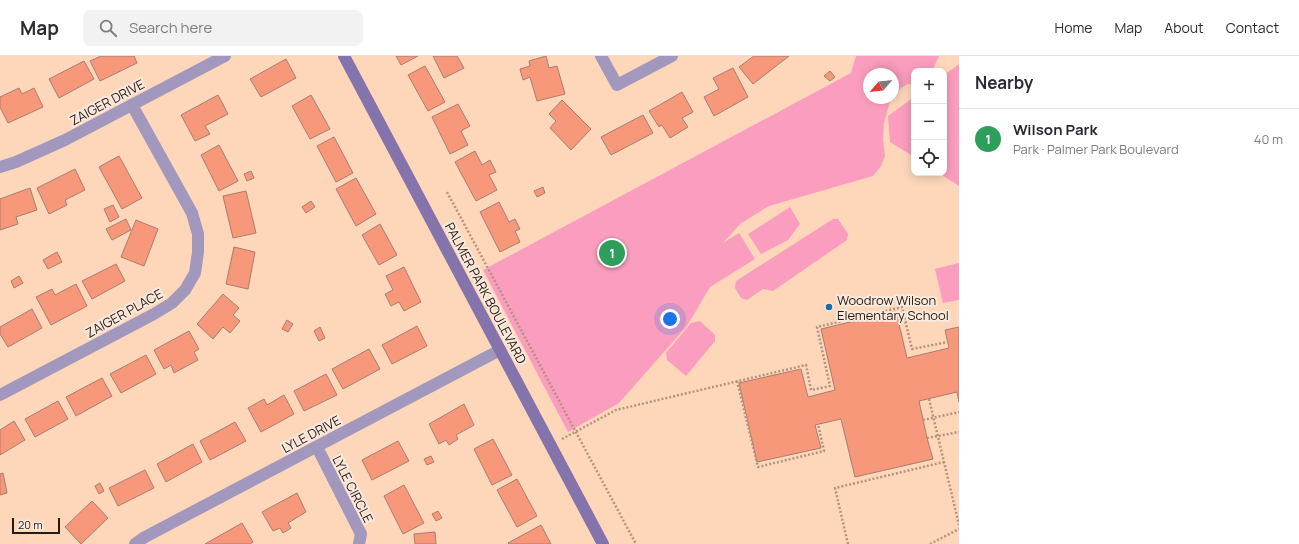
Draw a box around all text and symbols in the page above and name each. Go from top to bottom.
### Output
search box [83,10,363,46]
text: Map [20,15,59,41]
icon: search [97,17,119,39]
text: Search here [129,17,212,38]
text: Home [1055,18,1092,37]
text: Map [1114,18,1142,37]
text: About [1164,18,1204,37]
text: Contact [1226,18,1279,37]
north arrow [863,68,899,104]
map controls [911,68,947,176]
button: + [911,68,947,104]
text: Nearby [975,71,1033,94]
street label: ZAIGER DRIVE [67,75,147,129]
button: − [911,104,947,140]
text: Wilson Park [1013,119,1098,140]
text: 1 [985,130,991,148]
text: 40 m [1254,130,1283,148]
button: locate [911,140,947,176]
text: Park · Palmer Park Boulevard [1013,140,1179,158]
street label: PALMER PARK BOULEVARD [441,219,531,367]
pin: 1 [599,238,625,268]
street label: ZAIGER PLACE [82,284,166,342]
place label: Woodrow Wilson Elementary School [837,291,949,324]
marker: Woodrow Wilson Elementary School [824,302,834,312]
your location [660,309,680,329]
street label: LYLE DRIVE [278,411,344,457]
street label: LYLE CIRCLE [328,452,378,526]
scale bar [12,516,60,535]
text: 20 m [18,517,43,532]

